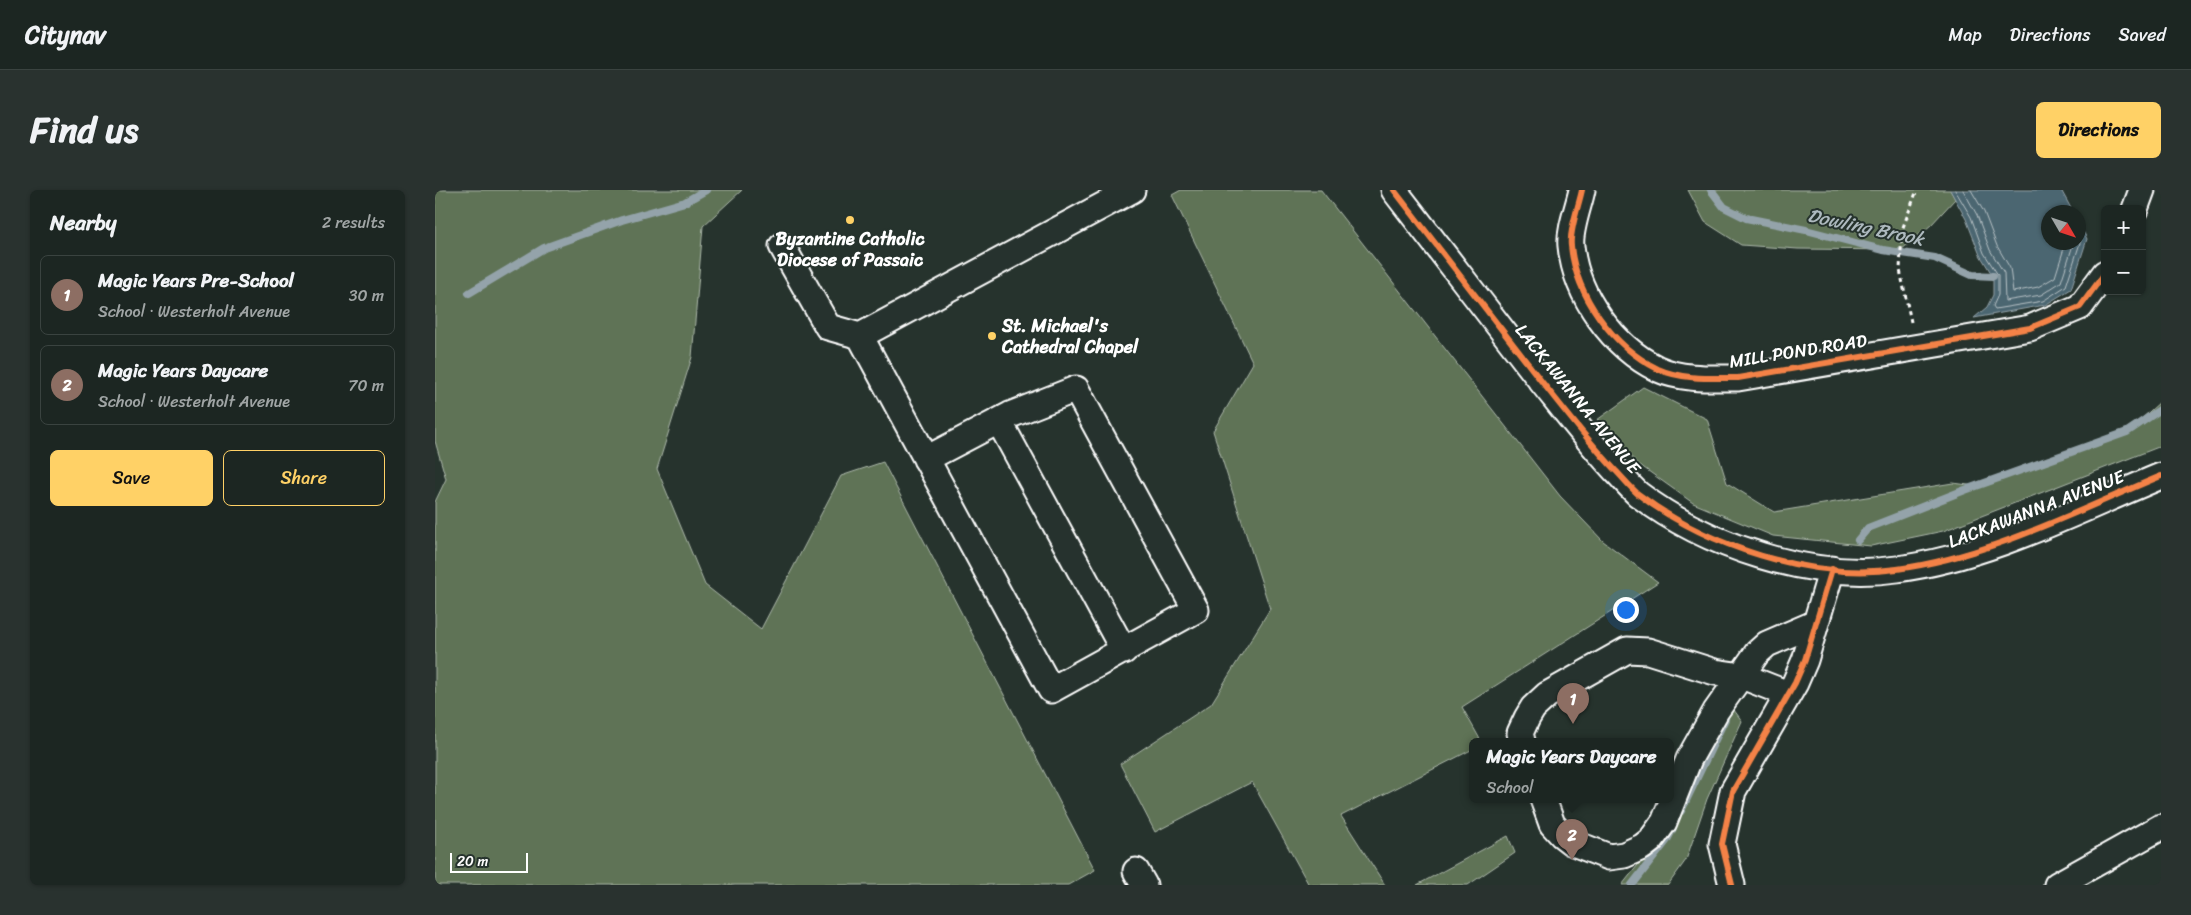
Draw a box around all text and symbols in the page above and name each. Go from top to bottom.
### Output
text: Citynav [25,14,106,56]
text: Map [1949,19,1982,51]
text: Directions [2010,19,2091,51]
text: Saved [2119,19,2166,51]
text: Find us [30,99,138,161]
button: Directions [2036,102,2161,158]
water label: Dowling Brook [1805,199,1928,256]
text: Nearby [50,204,116,242]
north arrow [2041,205,2086,250]
map controls [2101,205,2146,295]
button: + [2101,205,2146,250]
text: 2 results [322,208,385,237]
marker: Byzantine Catholic Diocese of Passaic [844,214,856,226]
place label: Byzantine Catholic Diocese of Passaic [775,223,926,276]
button: − [2101,250,2146,295]
text: Magic Years Pre-School [98,264,294,297]
text: 1 [64,281,70,310]
text: 30 m [349,281,384,310]
text: School · Westerholt Avenue [98,297,290,326]
place label: St. Michael's Cathedral Chapel [1001,310,1139,363]
street label: LACKAWANNA AVENUE [1507,316,1650,482]
street label: MILL POND ROAD [1727,324,1869,378]
marker: St. Michael's Cathedral Chapel [986,330,998,342]
text: Magic Years Daycare [98,354,268,387]
text: 2 [62,371,72,400]
text: 70 m [348,371,384,400]
text: School · Westerholt Avenue [98,387,290,416]
button: Save [50,450,213,506]
button: Share [223,450,385,506]
street label: LACKAWANNA AVENUE [1943,460,2130,557]
your location [1613,597,1639,623]
pin: 1 [1557,683,1589,724]
popup [1469,738,1674,803]
text: Magic Years Daycare [1486,740,1657,773]
text: School [1486,773,1534,802]
pin: 2 [1556,819,1588,860]
text: 20 m [457,849,488,874]
scale bar [450,850,527,873]

